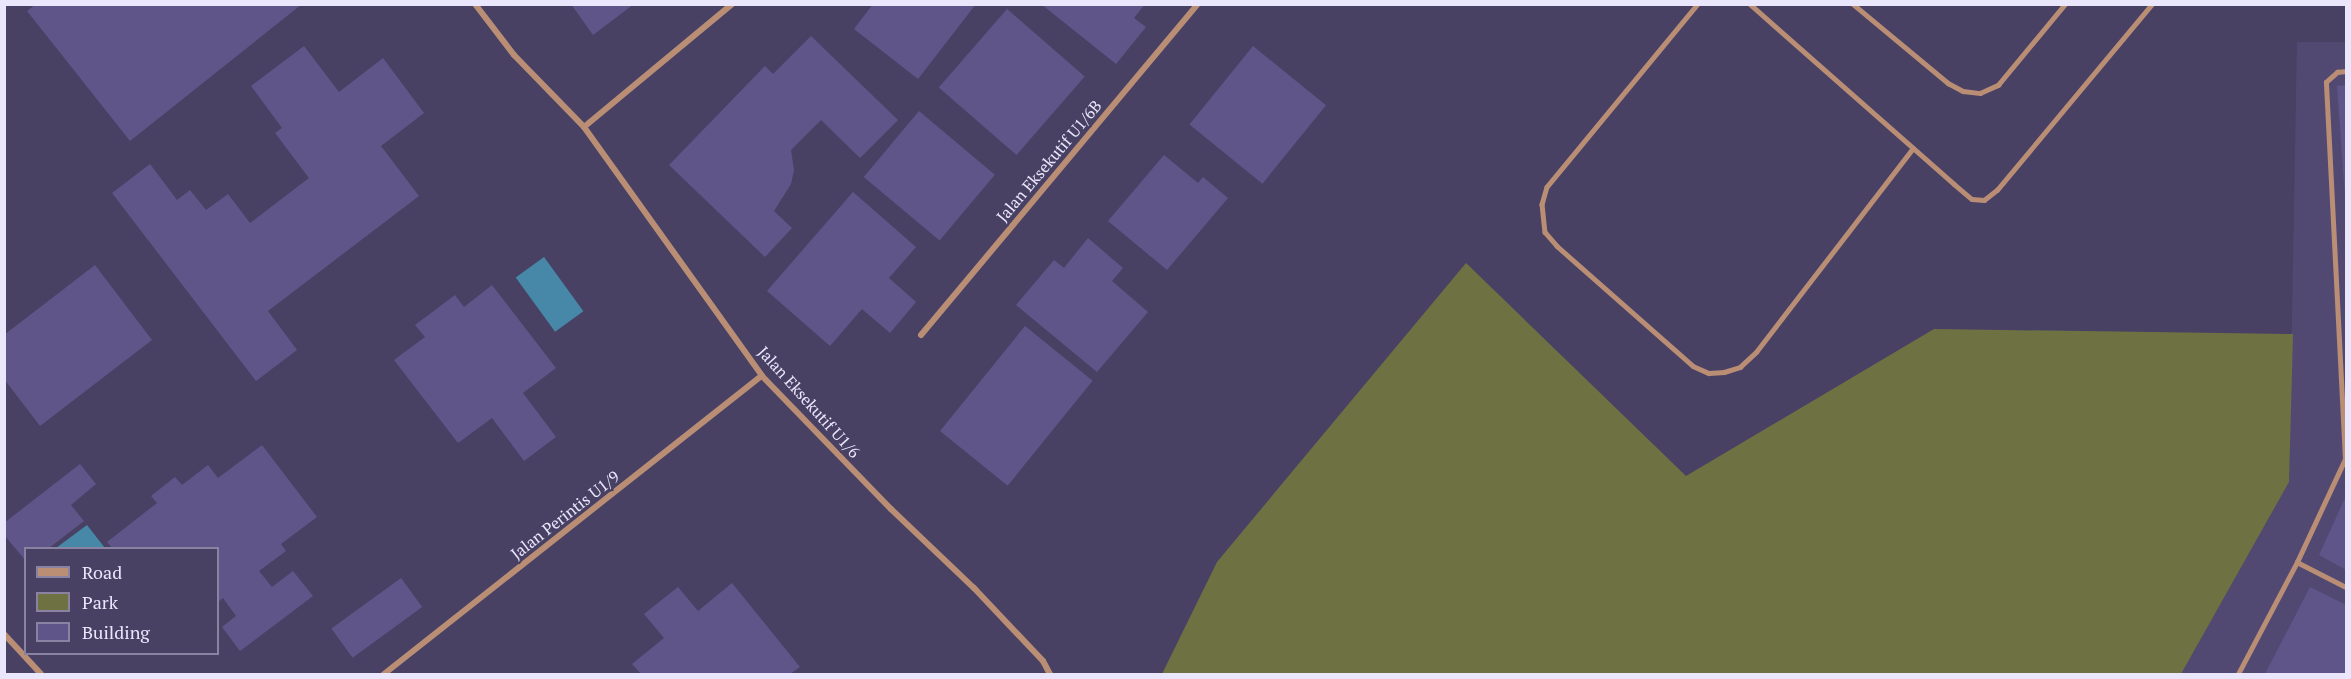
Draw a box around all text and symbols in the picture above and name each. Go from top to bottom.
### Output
street label: Jalan Eksekutif U1/6B [992,96,1106,226]
street label: Jalan Eksekutif U1/6 [754,342,864,462]
street label: Jalan Perintis U1/9 [507,467,623,563]
legend [24,547,219,655]
text: Road [82,560,122,584]
text: Park [82,590,118,614]
text: Building [82,620,150,644]

